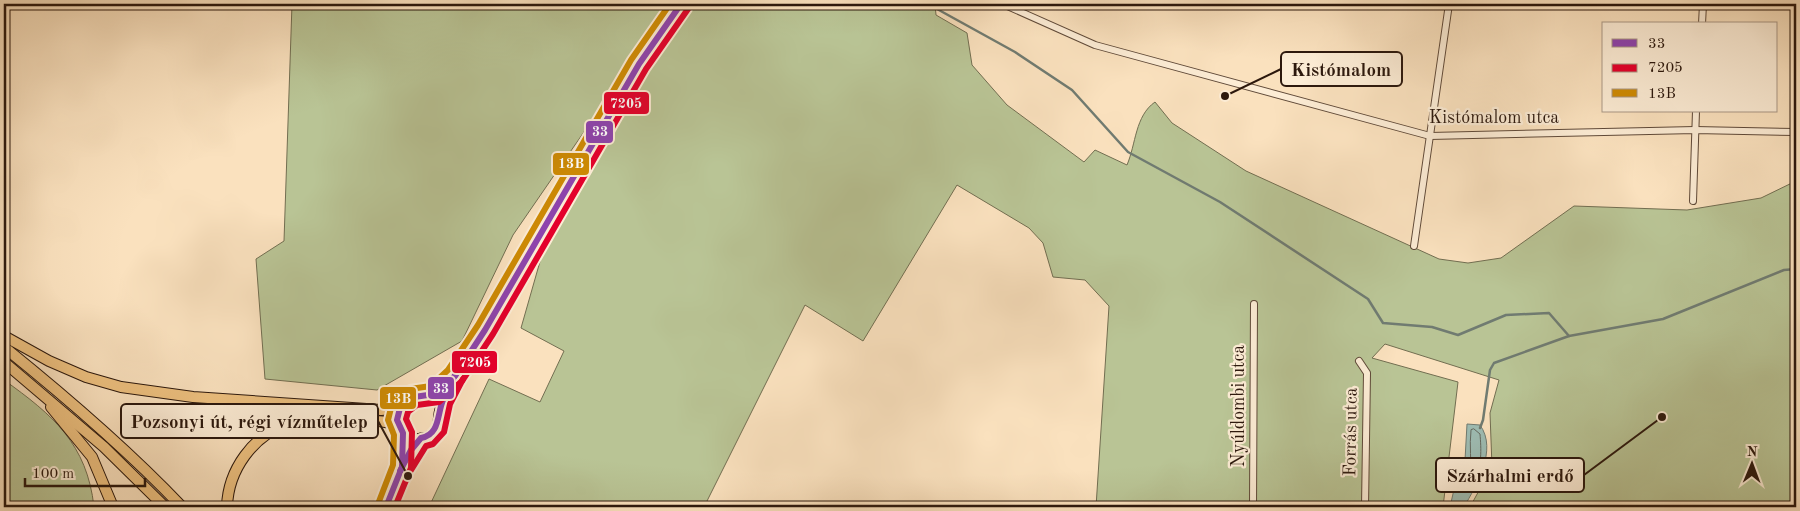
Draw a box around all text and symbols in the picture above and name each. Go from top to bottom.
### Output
legend [1602,22,1778,112]
text: 33 [1648,37,1665,52]
callout: Kistómalom [1281,52,1402,86]
text: 7205 [1648,61,1683,76]
text: Kistómalom [1291,62,1391,81]
text: 13B [1648,87,1676,102]
line badge: 7205 [603,91,650,115]
text: 7205 [610,97,642,111]
street label: Kistómalom utca [1429,109,1559,127]
line badge: 33 [585,120,614,144]
text: 33 [592,125,608,139]
line badge: 13B [552,152,590,176]
text: 13B [558,157,584,171]
street label: Nyúldombi utca [1230,345,1248,467]
line badge: 7205 [451,350,498,374]
text: 7205 [459,356,491,370]
line badge: 33 [427,376,455,400]
text: 33 [433,382,449,396]
line badge: 13B [379,386,417,410]
street label: Forrás utca [1341,387,1361,477]
text: 13B [385,392,411,406]
callout: Pozsonyi út, régi vízműtelep [121,404,378,438]
text: Pozsonyi út, régi vízműtelep [130,414,368,433]
north arrow [1728,438,1778,488]
text: N [1747,445,1758,459]
scale bar [25,456,145,488]
callout: Szárhalmi erdő [1436,458,1584,492]
text: 100 m [32,467,74,482]
text: Szárhalmi erdő [1446,468,1574,487]

